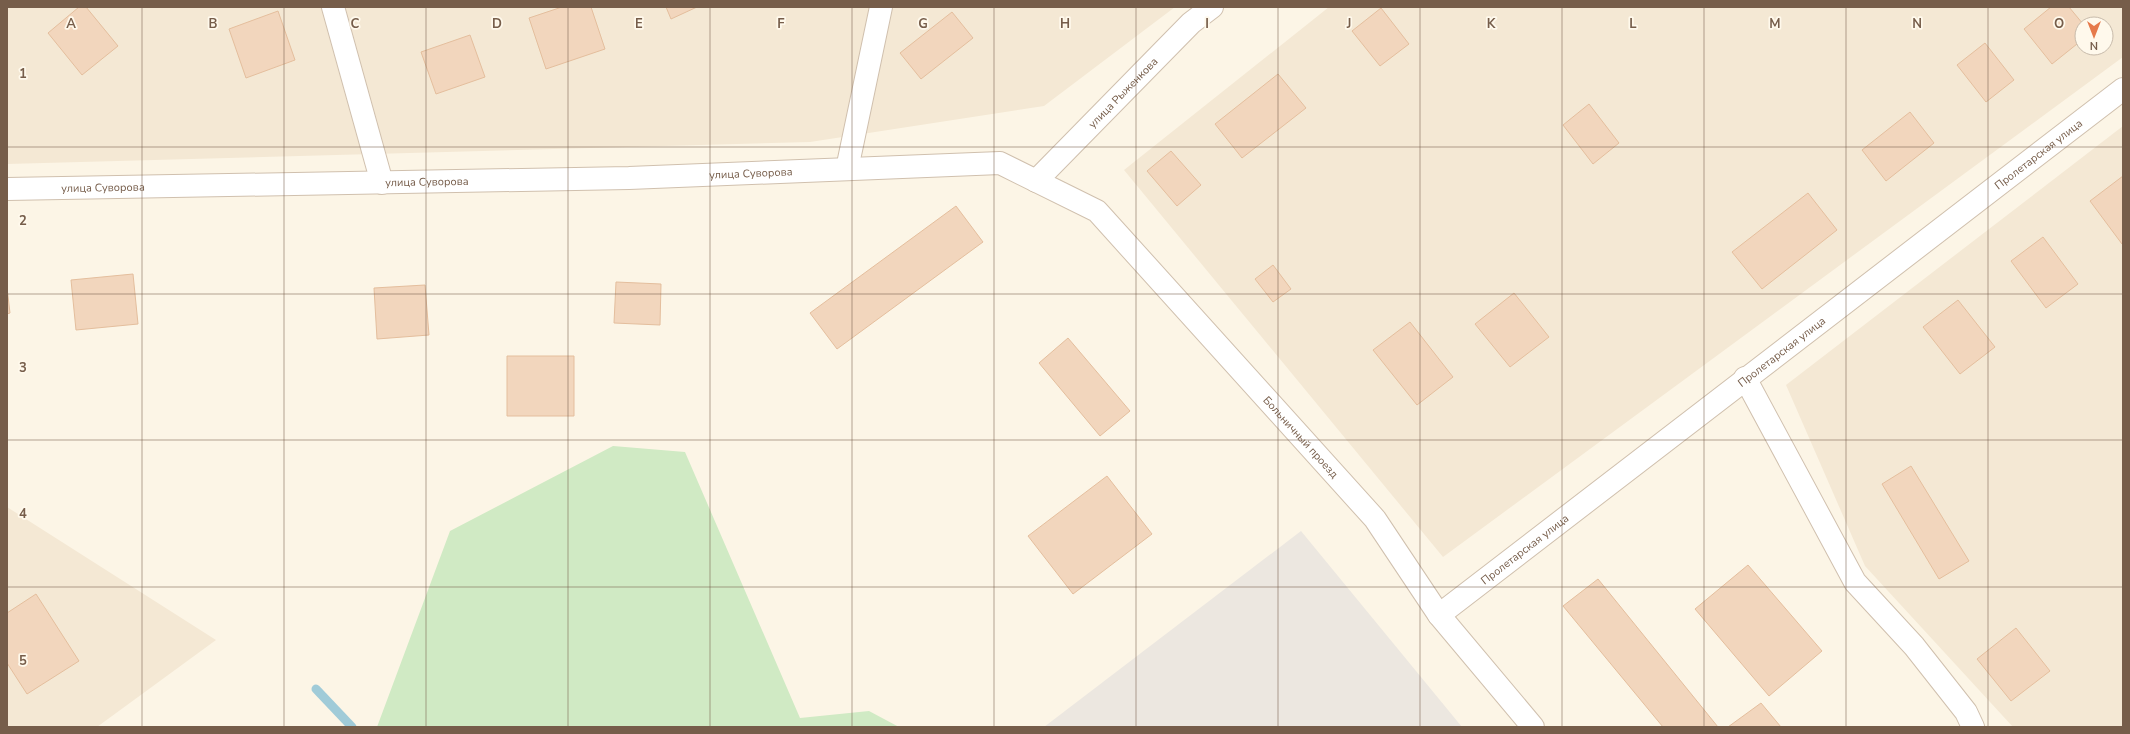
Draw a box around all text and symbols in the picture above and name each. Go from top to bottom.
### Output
text: A [66,15,76,33]
text: B [209,15,218,33]
text: C [351,15,360,33]
text: D [492,15,502,33]
text: E [635,15,643,33]
text: F [777,15,785,33]
text: G [918,15,928,33]
text: H [1060,15,1070,33]
text: I [1205,15,1209,33]
text: J [1346,15,1351,33]
text: K [1487,15,1496,33]
text: L [1629,15,1637,33]
text: M [1769,15,1781,33]
text: N [1912,15,1922,33]
text: O [2054,15,2064,33]
north arrow [2074,16,2114,56]
text: N [2090,38,2098,53]
street label: улица Рыженкова [1085,54,1161,131]
text: 1 [19,65,27,83]
street label: Пролетарская улица [1992,116,2086,193]
street label: улица Суворова [709,164,793,183]
street label: улица Суворова [385,174,469,190]
street label: улица Суворова [61,180,145,196]
text: 2 [19,212,27,230]
street label: Пролетарская улица [1735,313,1829,391]
text: 3 [19,359,27,377]
street label: Больничный проезд [1260,393,1342,482]
text: 4 [19,505,27,523]
street label: Пролетарская улица [1478,511,1572,588]
text: 5 [19,652,27,670]

